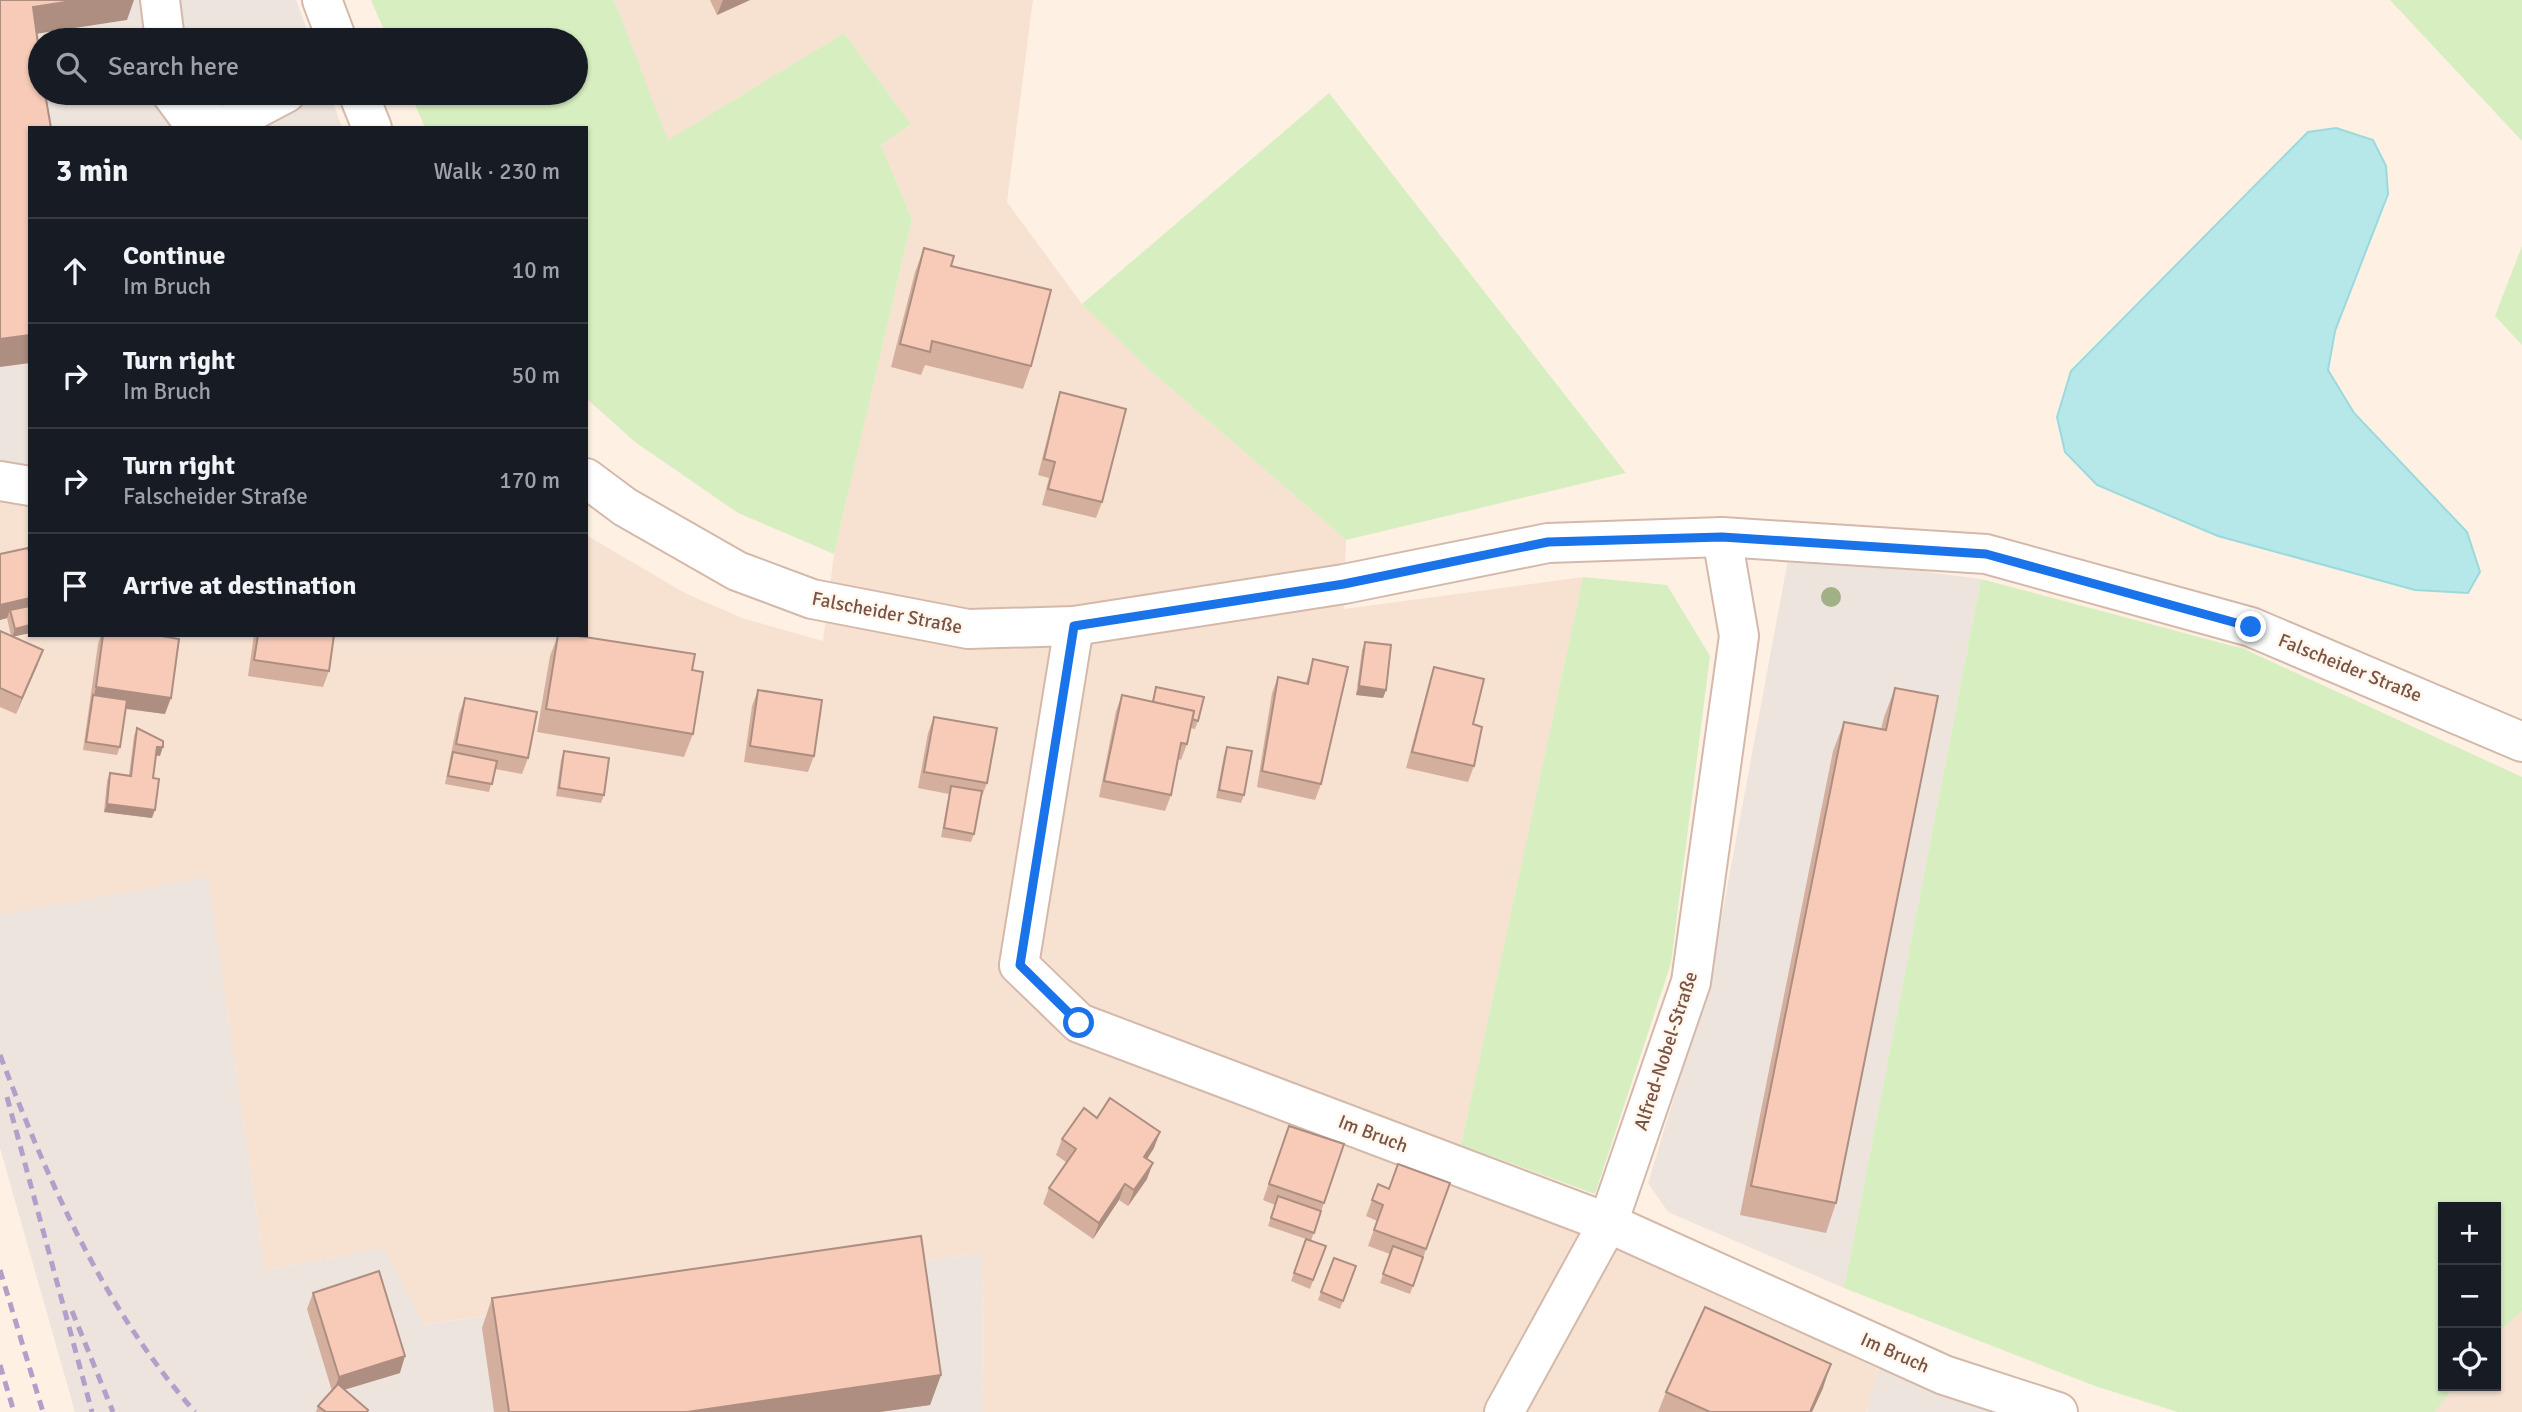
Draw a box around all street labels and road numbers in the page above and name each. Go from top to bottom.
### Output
street label: Falscheider Straße [810,587,964,639]
street label: Falscheider Straße [2275,628,2425,708]
street label: Alfred-Nobel-Straße [1629,968,1703,1134]
street label: Im Bruch [1335,1110,1411,1158]
street label: Im Bruch [1857,1327,1933,1379]

